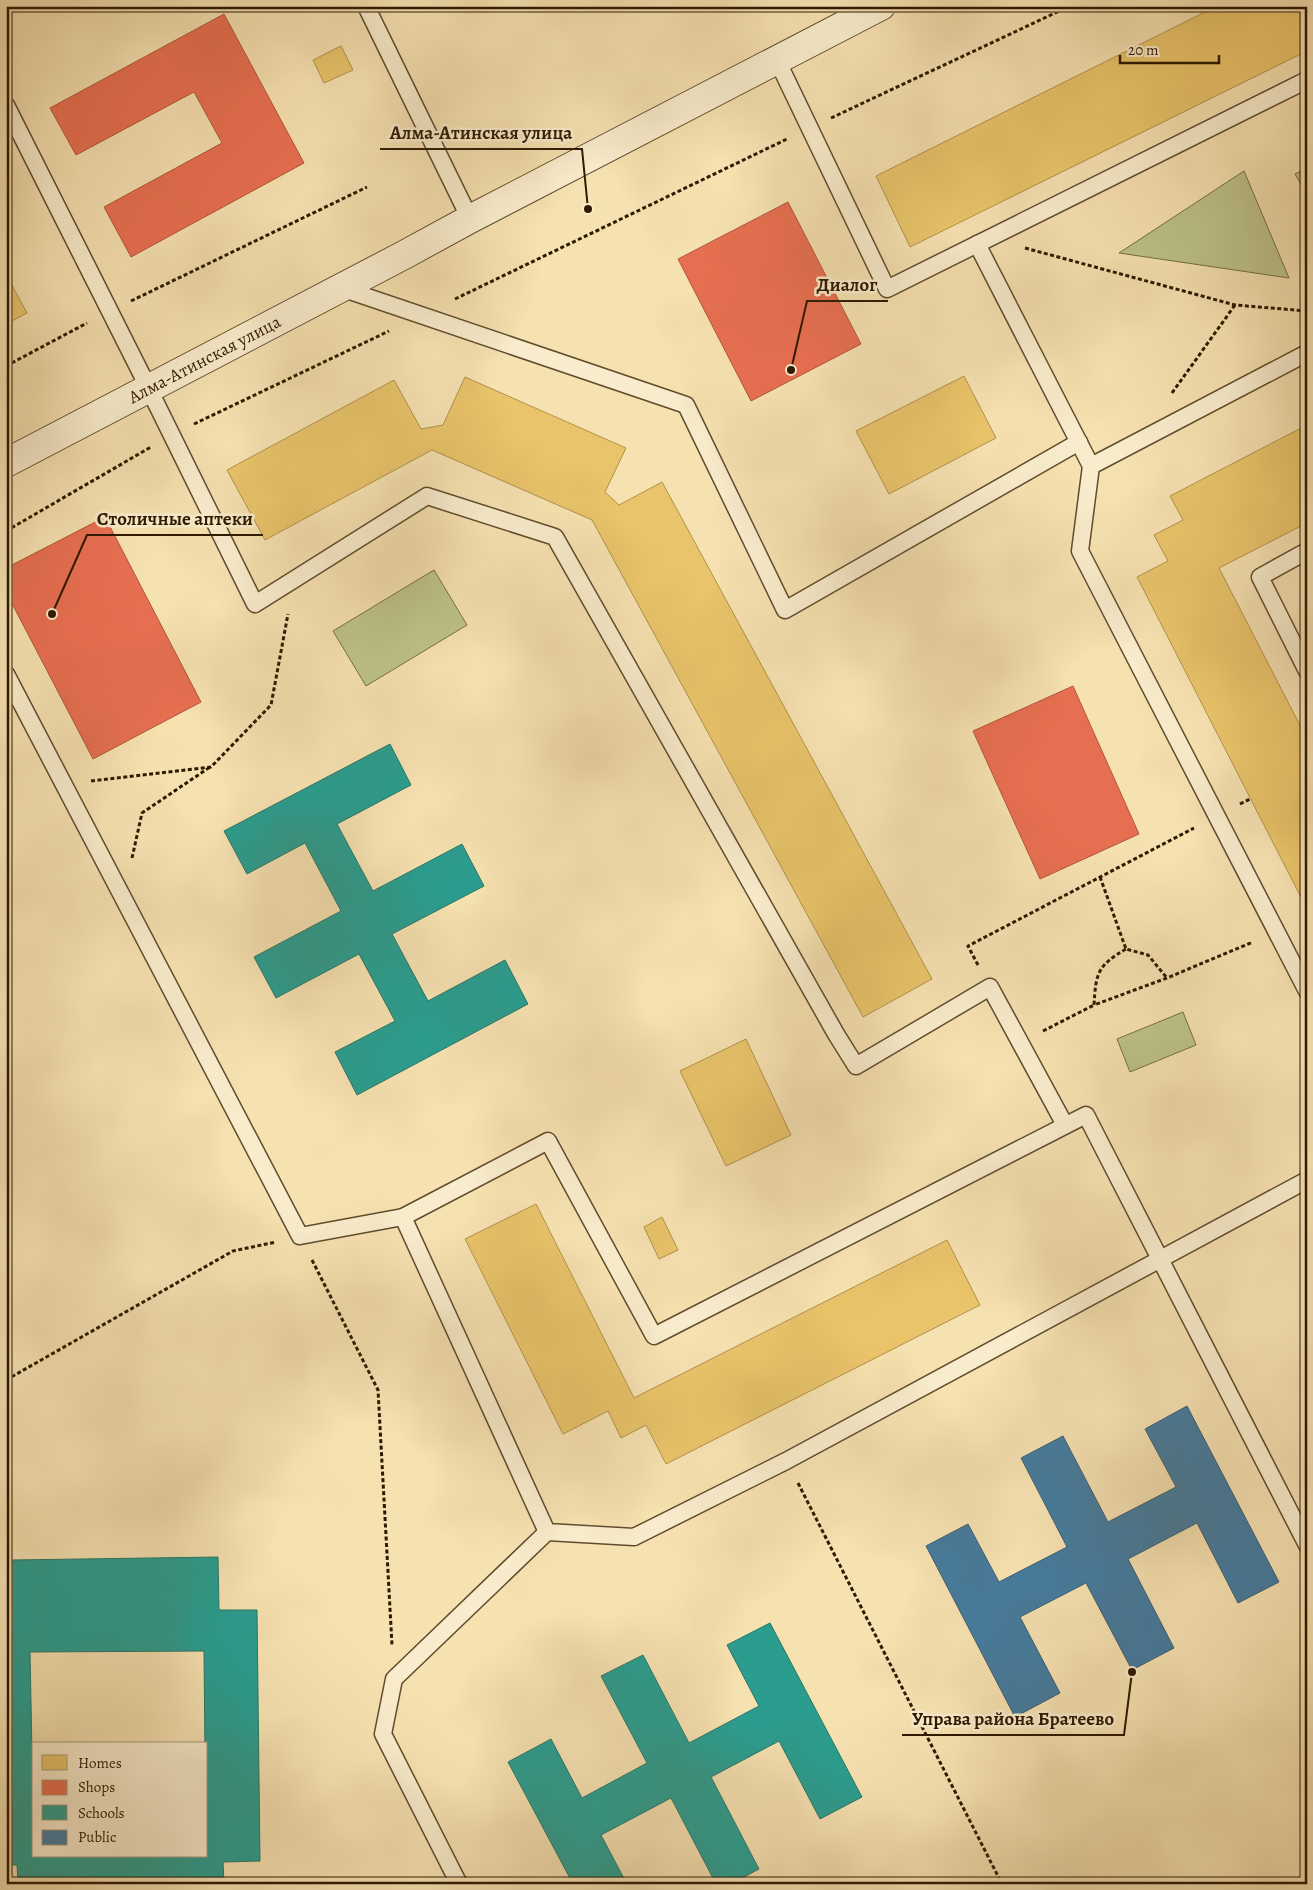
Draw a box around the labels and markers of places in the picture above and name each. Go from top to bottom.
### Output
callout: Алма-Атинская улица [380,115,582,149]
callout: Диалог [807,267,888,301]
callout: Столичные аптеки [87,501,263,535]
callout: Управа района Братеево [902,1701,1124,1735]

